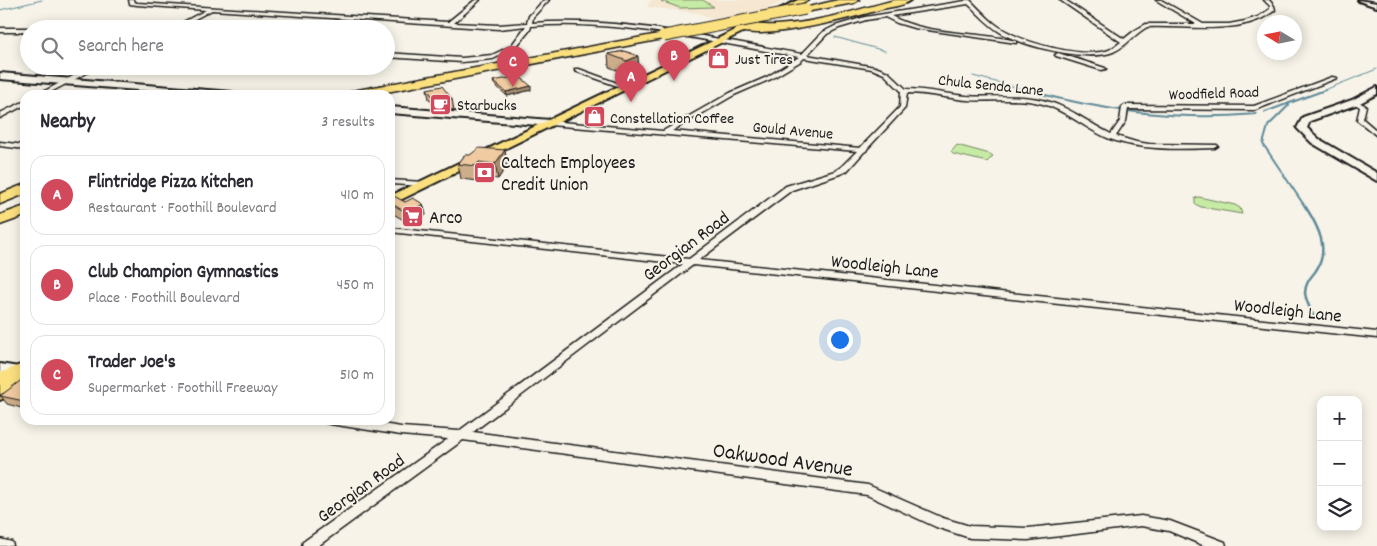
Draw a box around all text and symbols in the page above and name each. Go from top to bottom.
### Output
north arrow [1257,15,1302,60]
search box [20,20,395,75]
icon: search [38,34,66,62]
text: Search here [78,34,164,61]
pin: B [658,40,690,81]
pin: C [497,46,529,87]
shop icon: Just Tires [707,46,731,70]
place label: Just Tires [735,49,793,72]
pin: A [615,61,647,102]
street label: Chula Senda Lane [937,70,1045,103]
street label: Woodfield Road [1169,81,1260,108]
cafe icon: Starbucks [429,92,453,116]
place label: Starbucks [457,95,517,118]
shop icon: Constellation Coffee [582,105,606,129]
text: Nearby [40,108,95,138]
place label: Constellation Coffee [610,108,734,131]
text: 3 results [321,111,375,134]
street label: Gould Avenue [752,117,834,146]
place label: Caltech Employees Credit Union [501,151,636,200]
bank icon: Caltech Employees Credit Union [473,160,497,184]
text: Flintridge Pizza Kitchen [88,170,253,197]
text: A [53,184,61,207]
text: 410 m [340,184,374,207]
text: Restaurant · Foothill Boulevard [88,197,276,220]
supermarket icon: Arco [401,204,425,228]
place label: Arco [429,206,463,233]
street label: Georgian Road [638,206,736,290]
street label: Woodleigh Lane [829,249,940,288]
text: Club Champion Gymnastics [88,260,279,287]
text: B [53,274,61,297]
text: 450 m [337,274,374,297]
text: Place · Foothill Boulevard [88,287,240,310]
street label: Woodleigh Lane [1232,293,1343,332]
your location [827,327,853,353]
text: Trader Joe's [88,350,176,377]
text: C [53,364,61,387]
text: 510 m [340,364,374,387]
text: Supermarket · Foothill Freeway [88,377,278,400]
map controls [1317,396,1362,531]
button: + [1317,396,1362,441]
street label: Oakwood Avenue [710,436,855,487]
button: − [1317,441,1362,486]
street label: Georgian Road [313,449,412,531]
button: layers [1317,486,1362,531]

